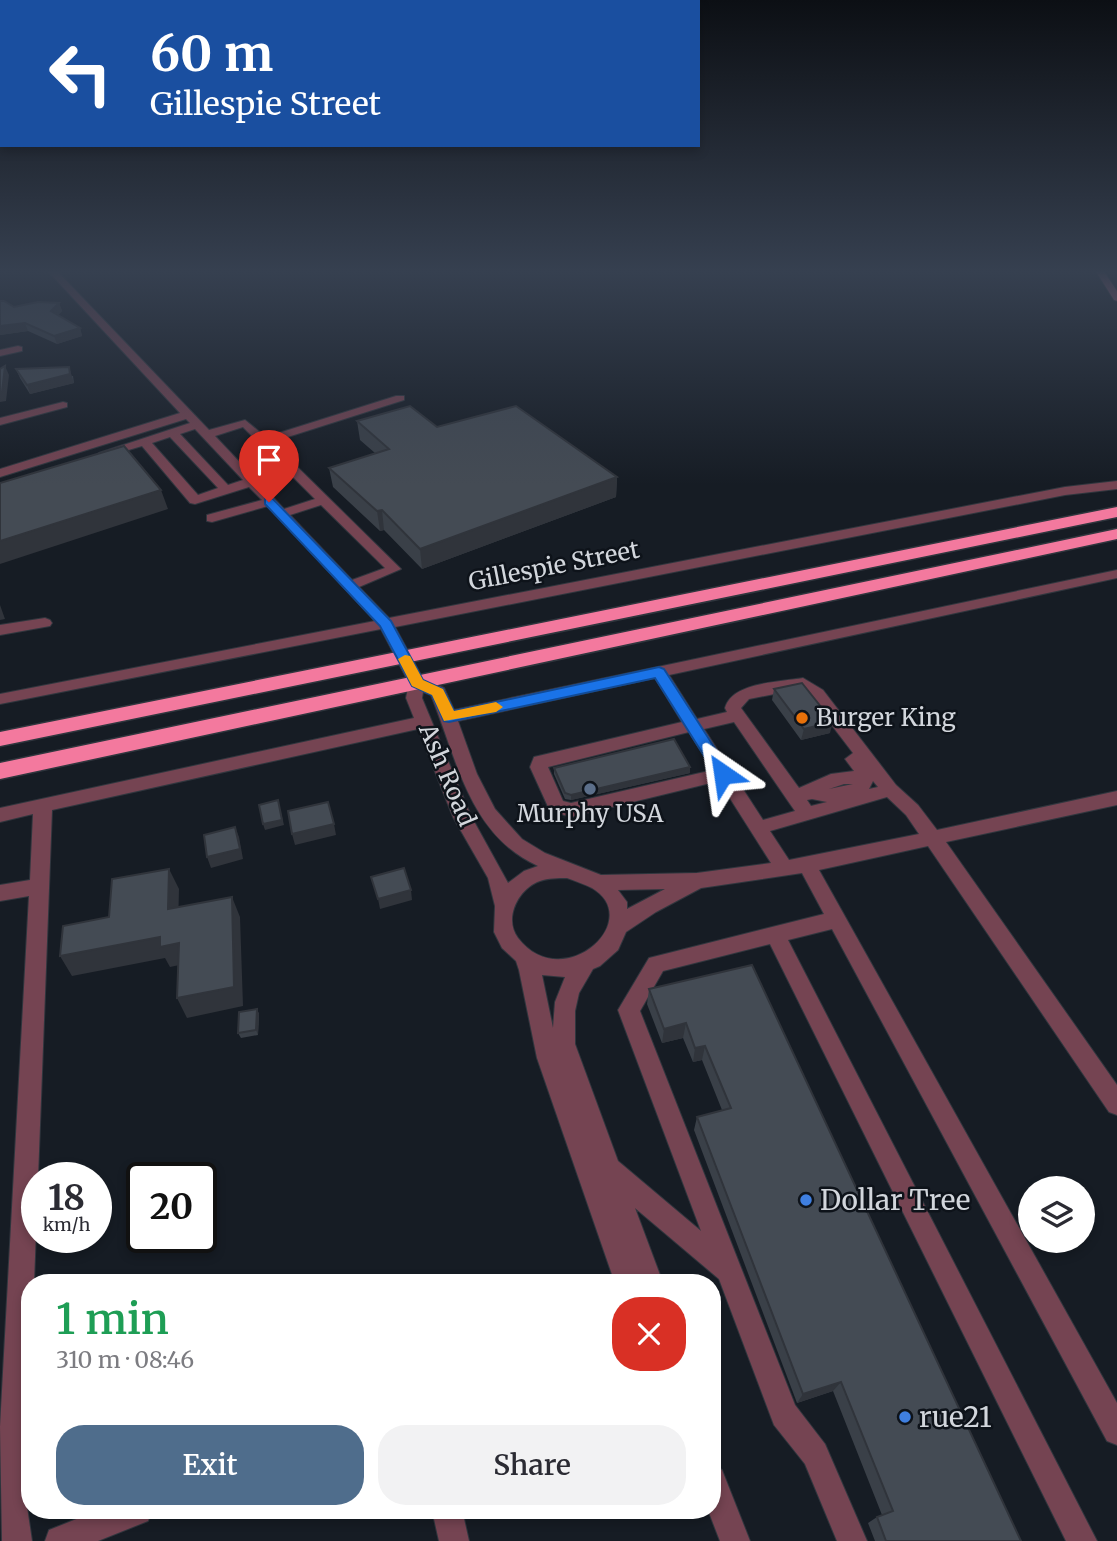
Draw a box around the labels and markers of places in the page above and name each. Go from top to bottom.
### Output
pin [239,430,299,502]
place label: Burger King [816,702,956,733]
marker: Burger King [794,710,810,726]
marker: Murphy USA [582,781,598,797]
place label: Murphy USA [517,798,664,829]
place label: Dollar Tree [820,1182,970,1218]
marker: Dollar Tree [798,1192,814,1208]
place label: rue21 [919,1399,992,1435]
marker: rue21 [897,1409,913,1425]

